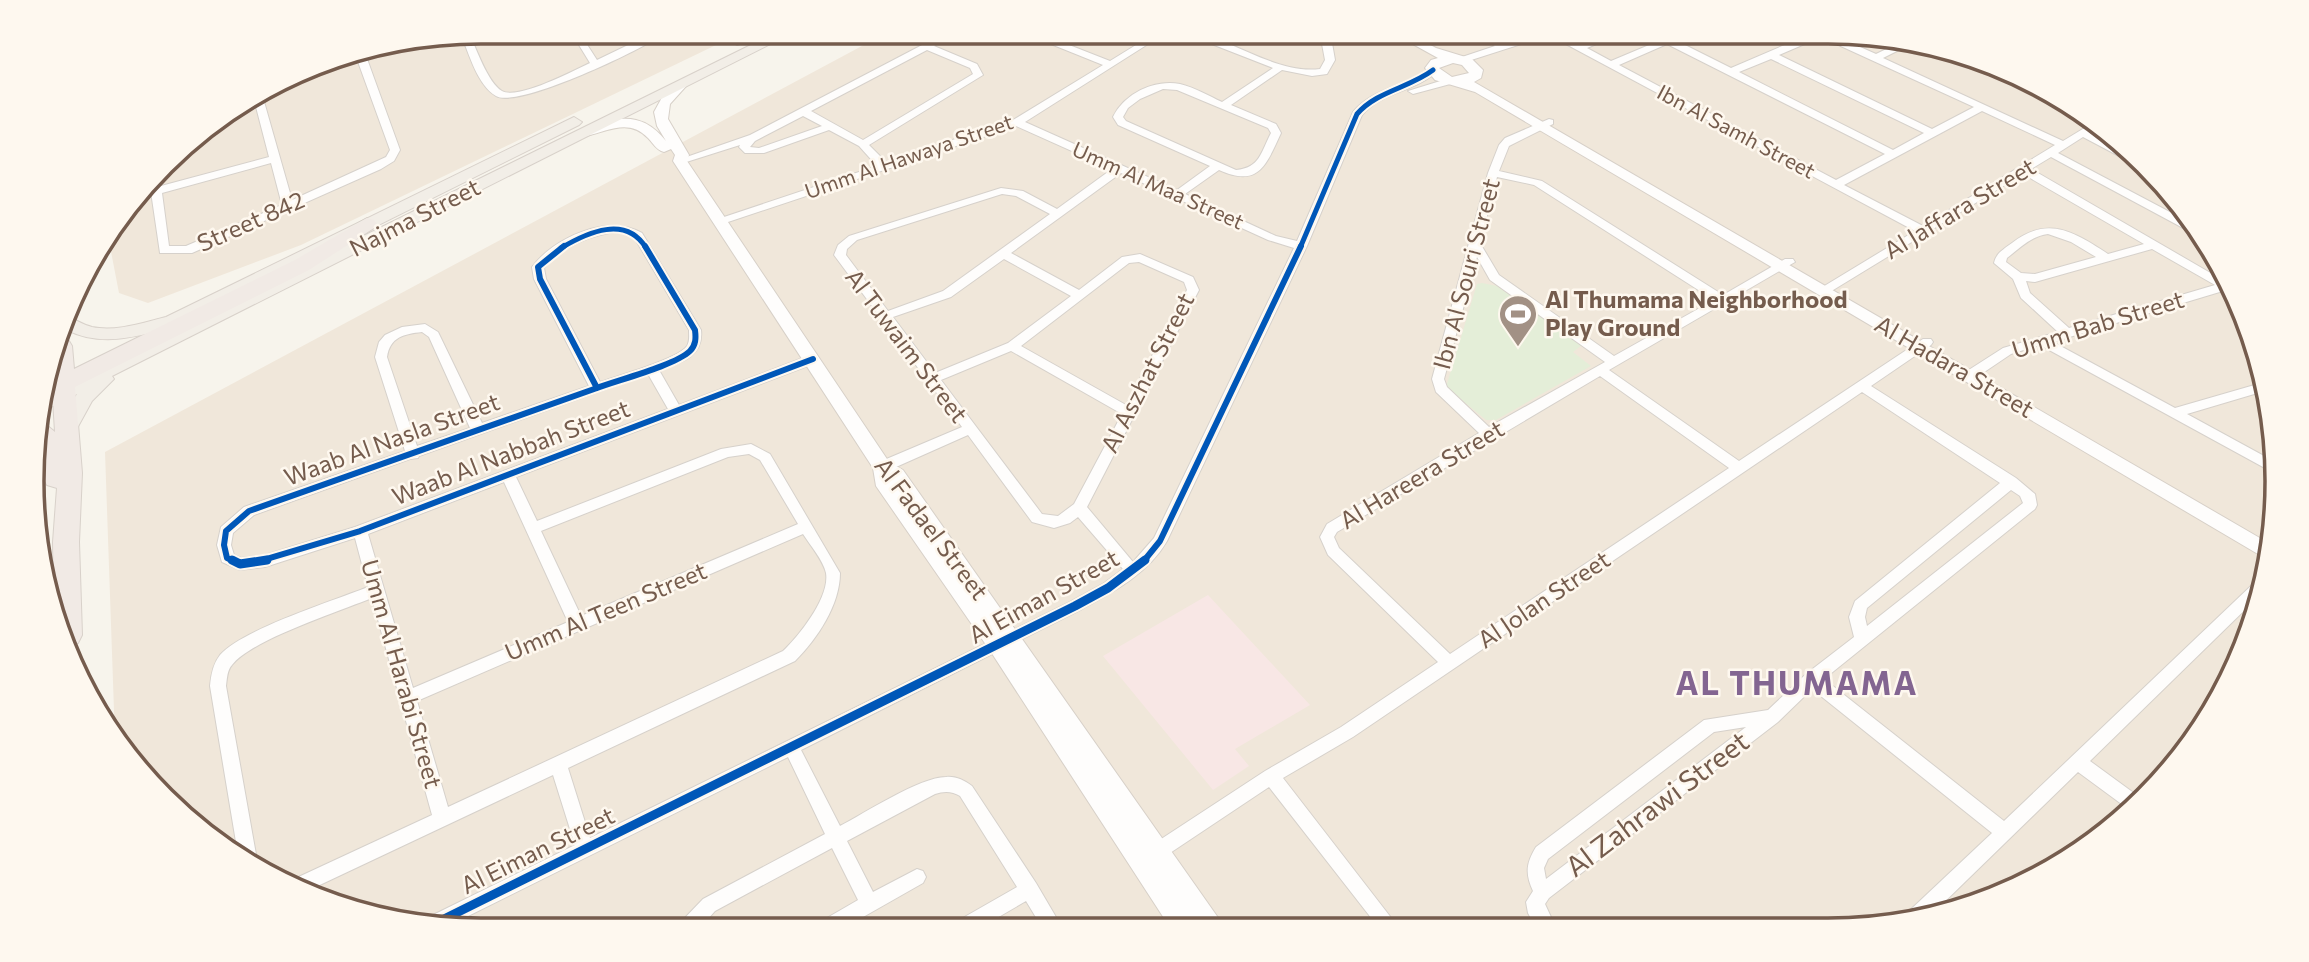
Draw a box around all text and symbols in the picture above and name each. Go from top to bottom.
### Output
street label: Ibn Al Samh Street [1653,79,1820,183]
street label: Umm Al Hawaya Street [801,108,1016,203]
street label: Umm Al Maa Street [1069,136,1248,234]
street label: Al Jaffara Street [1878,151,2040,264]
street label: Najma Street [344,171,485,262]
street label: Ibn Al Souri Street [1426,175,1505,372]
street label: Street 842 [192,184,309,257]
street label: Al Tuwaim Street [840,262,975,428]
place label: Al Thumama Neighborhood Play Ground [1545,284,1848,341]
street label: Umm Bab Street [2008,284,2187,364]
street label: Al Aszhat Street [1094,288,1199,457]
sports icon: Al Thumama Neighborhood Play Ground [1497,293,1539,348]
street label: Al Hadara Street [1870,309,2039,423]
street label: Waab Al Nasla Street [280,386,503,491]
street label: Waab Al Nabbah Street [388,393,634,510]
street label: Al Hareera Street [1334,413,1509,534]
street label: Al Fadael Street [869,451,995,605]
street label: Al Eiman Street [963,542,1124,649]
street label: Al Jolan Street [1471,544,1615,654]
street label: Umm Al Teen Street [500,555,711,666]
street label: Umm Al Harabi Street [356,556,449,791]
district label: AL THUMAMA [1676,662,1918,702]
street label: Al Zahrawi Street [1558,723,1755,883]
street label: Al Eiman Street [456,800,619,899]

